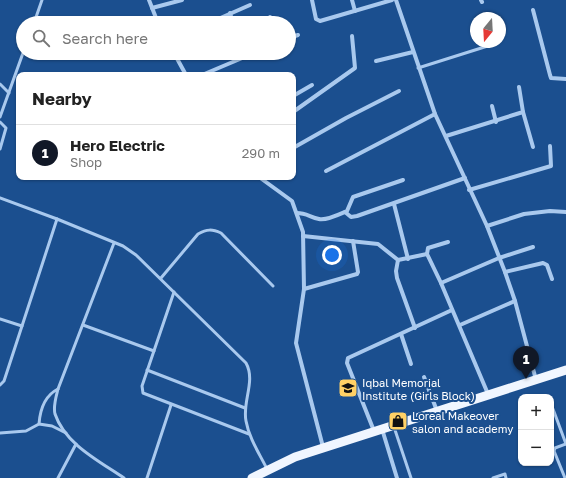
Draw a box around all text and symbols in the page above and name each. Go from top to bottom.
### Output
north arrow [470,12,506,48]
search box [16,16,296,60]
icon: search [30,27,52,49]
text: Search here [62,29,148,47]
text: Nearby [32,88,92,109]
text: Hero Electric [70,136,165,154]
text: 1 [42,145,48,161]
text: 290 m [242,145,280,161]
text: Shop [70,154,102,170]
your location [322,245,342,265]
pin: 1 [513,346,539,379]
place label: Iqbal Memorial Institute (Girls Block) [362,376,475,402]
school or university icon: Iqbal Memorial Institute (Girls Block) [337,377,359,399]
map controls [518,394,554,466]
button: + [518,394,554,430]
place label: Loreal Makeover salon and academy [412,409,513,435]
shop icon: Loreal Makeover salon and academy [387,410,409,432]
button: − [518,430,554,466]

